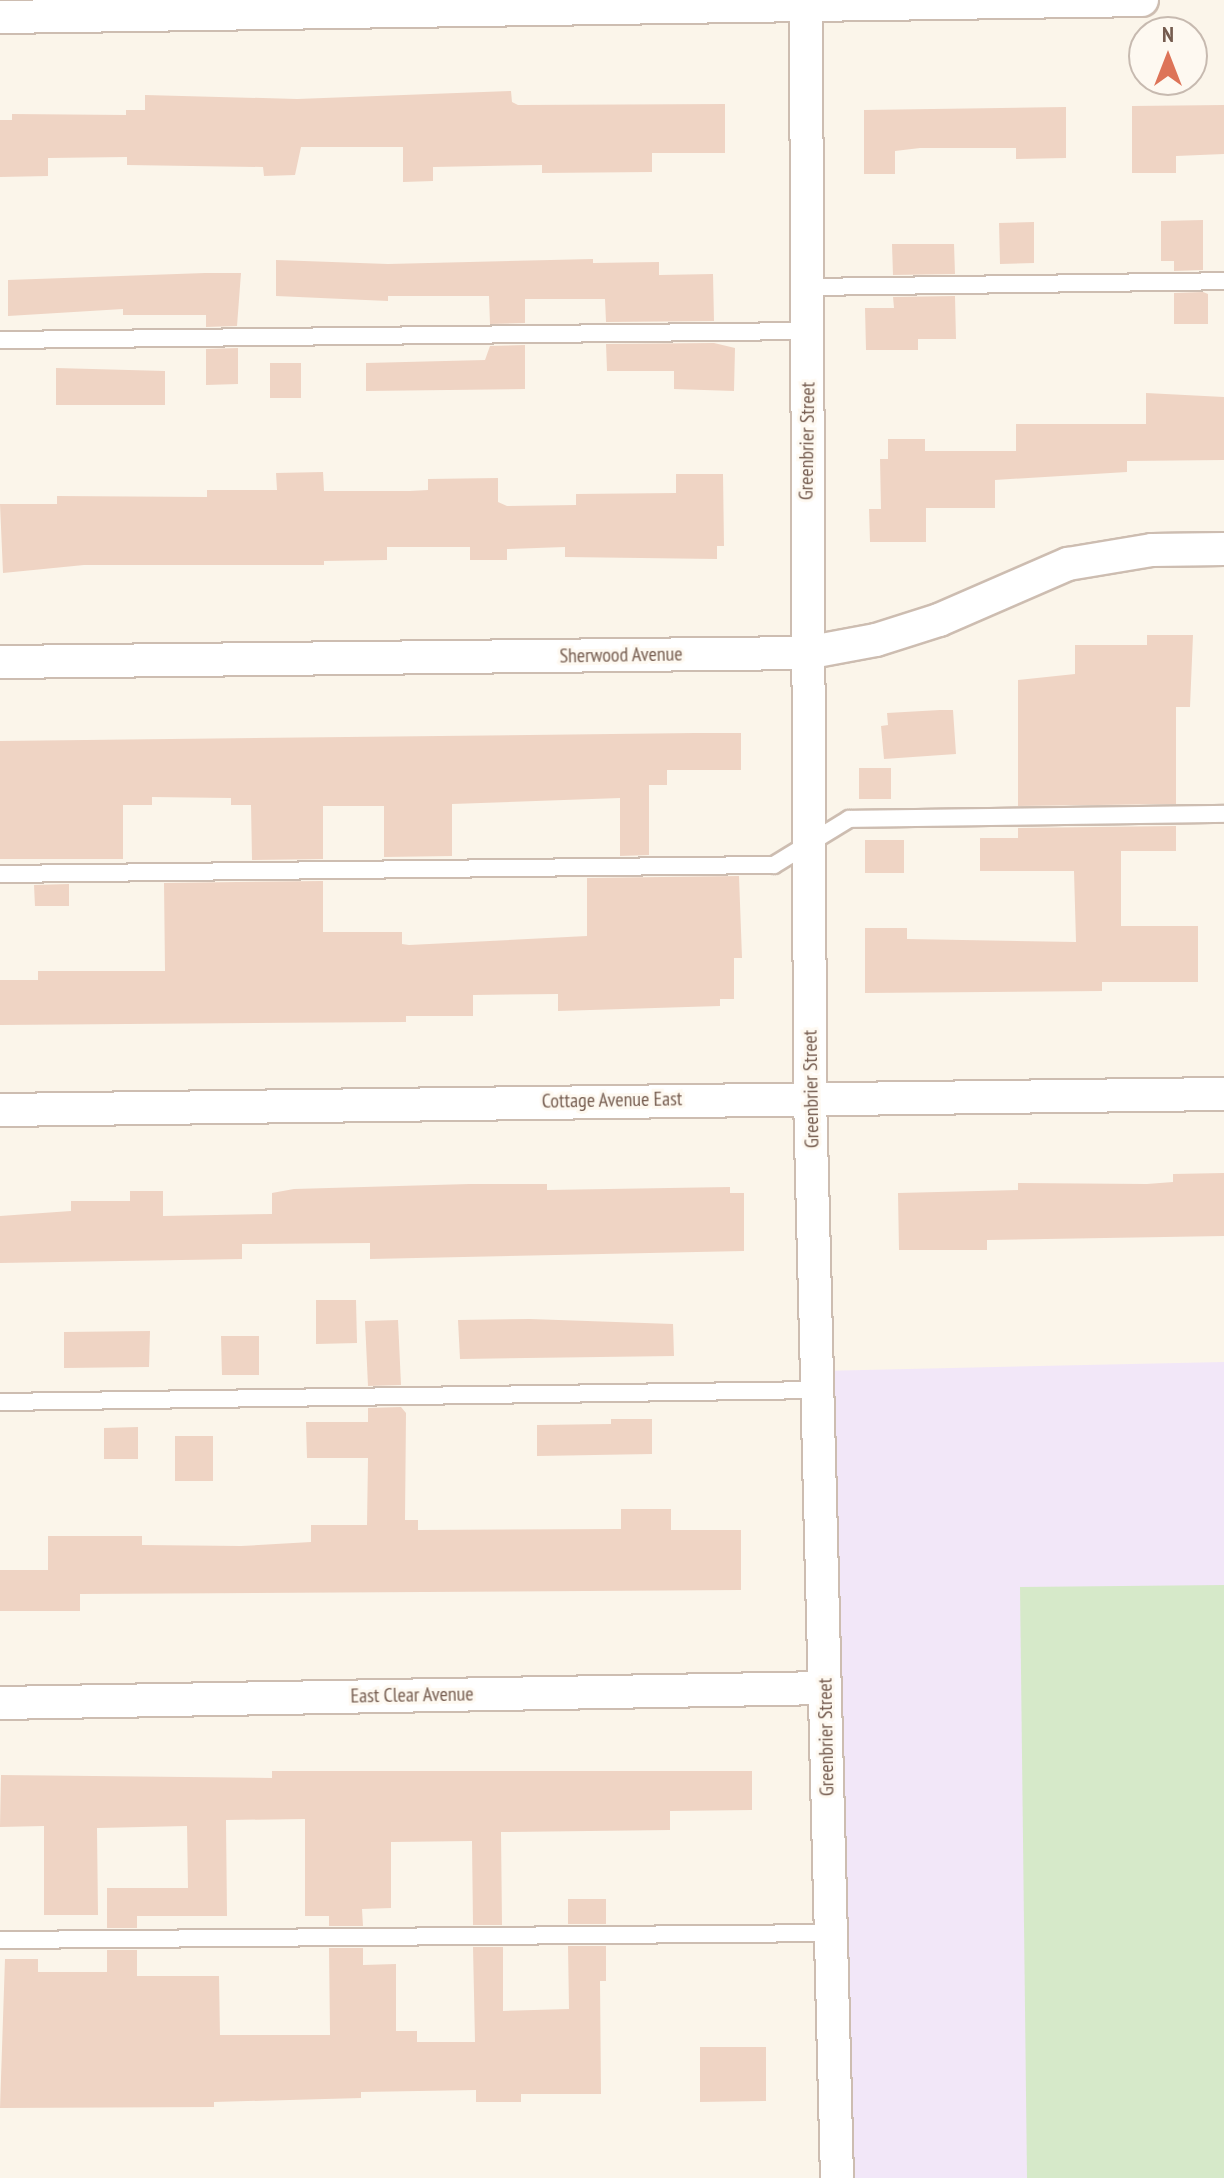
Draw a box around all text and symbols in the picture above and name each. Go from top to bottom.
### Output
north arrow [1128,16,1208,96]
text: N [1162,20,1174,48]
street label: Greenbrier Street [794,382,820,500]
street label: Sherwood Avenue [559,642,683,668]
street label: Greenbrier Street [798,1030,824,1148]
street label: Cottage Avenue East [541,1087,683,1113]
street label: Greenbrier Street [813,1678,839,1796]
street label: East Clear Avenue [350,1682,474,1708]

